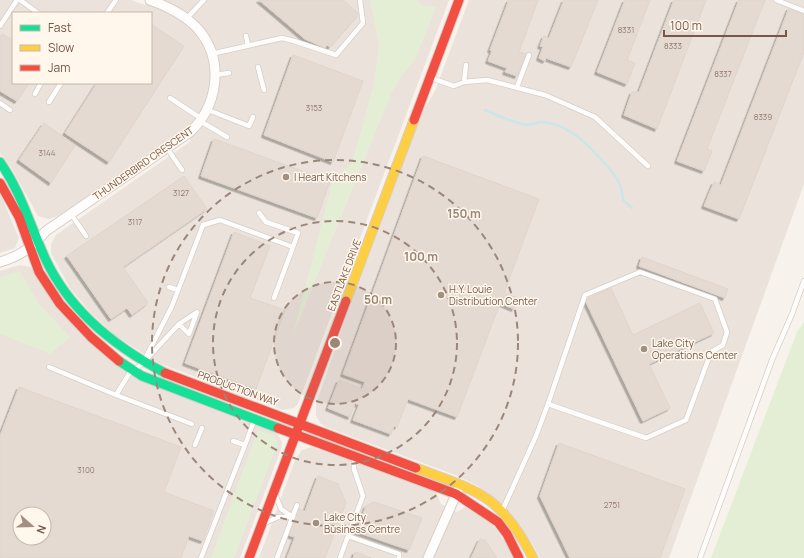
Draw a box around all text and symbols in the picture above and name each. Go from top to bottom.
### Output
legend [12,12,152,84]
scale bar [664,12,786,38]
text: 100 m [670,17,702,34]
text: Fast [48,19,72,36]
house number: 8331 [618,24,634,35]
text: Slow [48,39,74,56]
house number: 8333 [664,40,682,51]
text: Jam [48,59,70,76]
house number: 8337 [714,68,732,79]
house number: 3153 [306,102,322,113]
house number: 8339 [754,111,772,122]
street label: THUNDERBIRD CRESCENT [90,123,196,203]
house number: 3144 [38,147,56,158]
place label: I Heart Kitchens [294,170,367,184]
marker: I Heart Kitchens [281,172,291,182]
house number: 3127 [173,187,189,198]
text: 150 m [447,205,481,222]
house number: 3117 [128,216,142,227]
street label: EASTLAKE DRIVE [324,237,364,313]
text: 100 m [404,248,438,265]
place label: H.Y. Louie Distribution Center [449,282,538,308]
marker: H.Y. Louie Distribution Center [436,290,446,300]
text: 50 m [364,291,392,308]
centre of rings [328,336,342,350]
place label: Lake City Operations Center [652,336,738,362]
marker: Lake City Operations Center [639,344,649,354]
street label: PRODUCTION WAY [196,367,281,409]
house number: 3100 [77,464,95,475]
house number: 2751 [604,499,620,510]
north arrow [12,506,52,546]
place label: Lake City Business Centre [324,510,400,536]
marker: Lake City Business Centre [311,518,321,528]
text: N [33,523,50,536]

